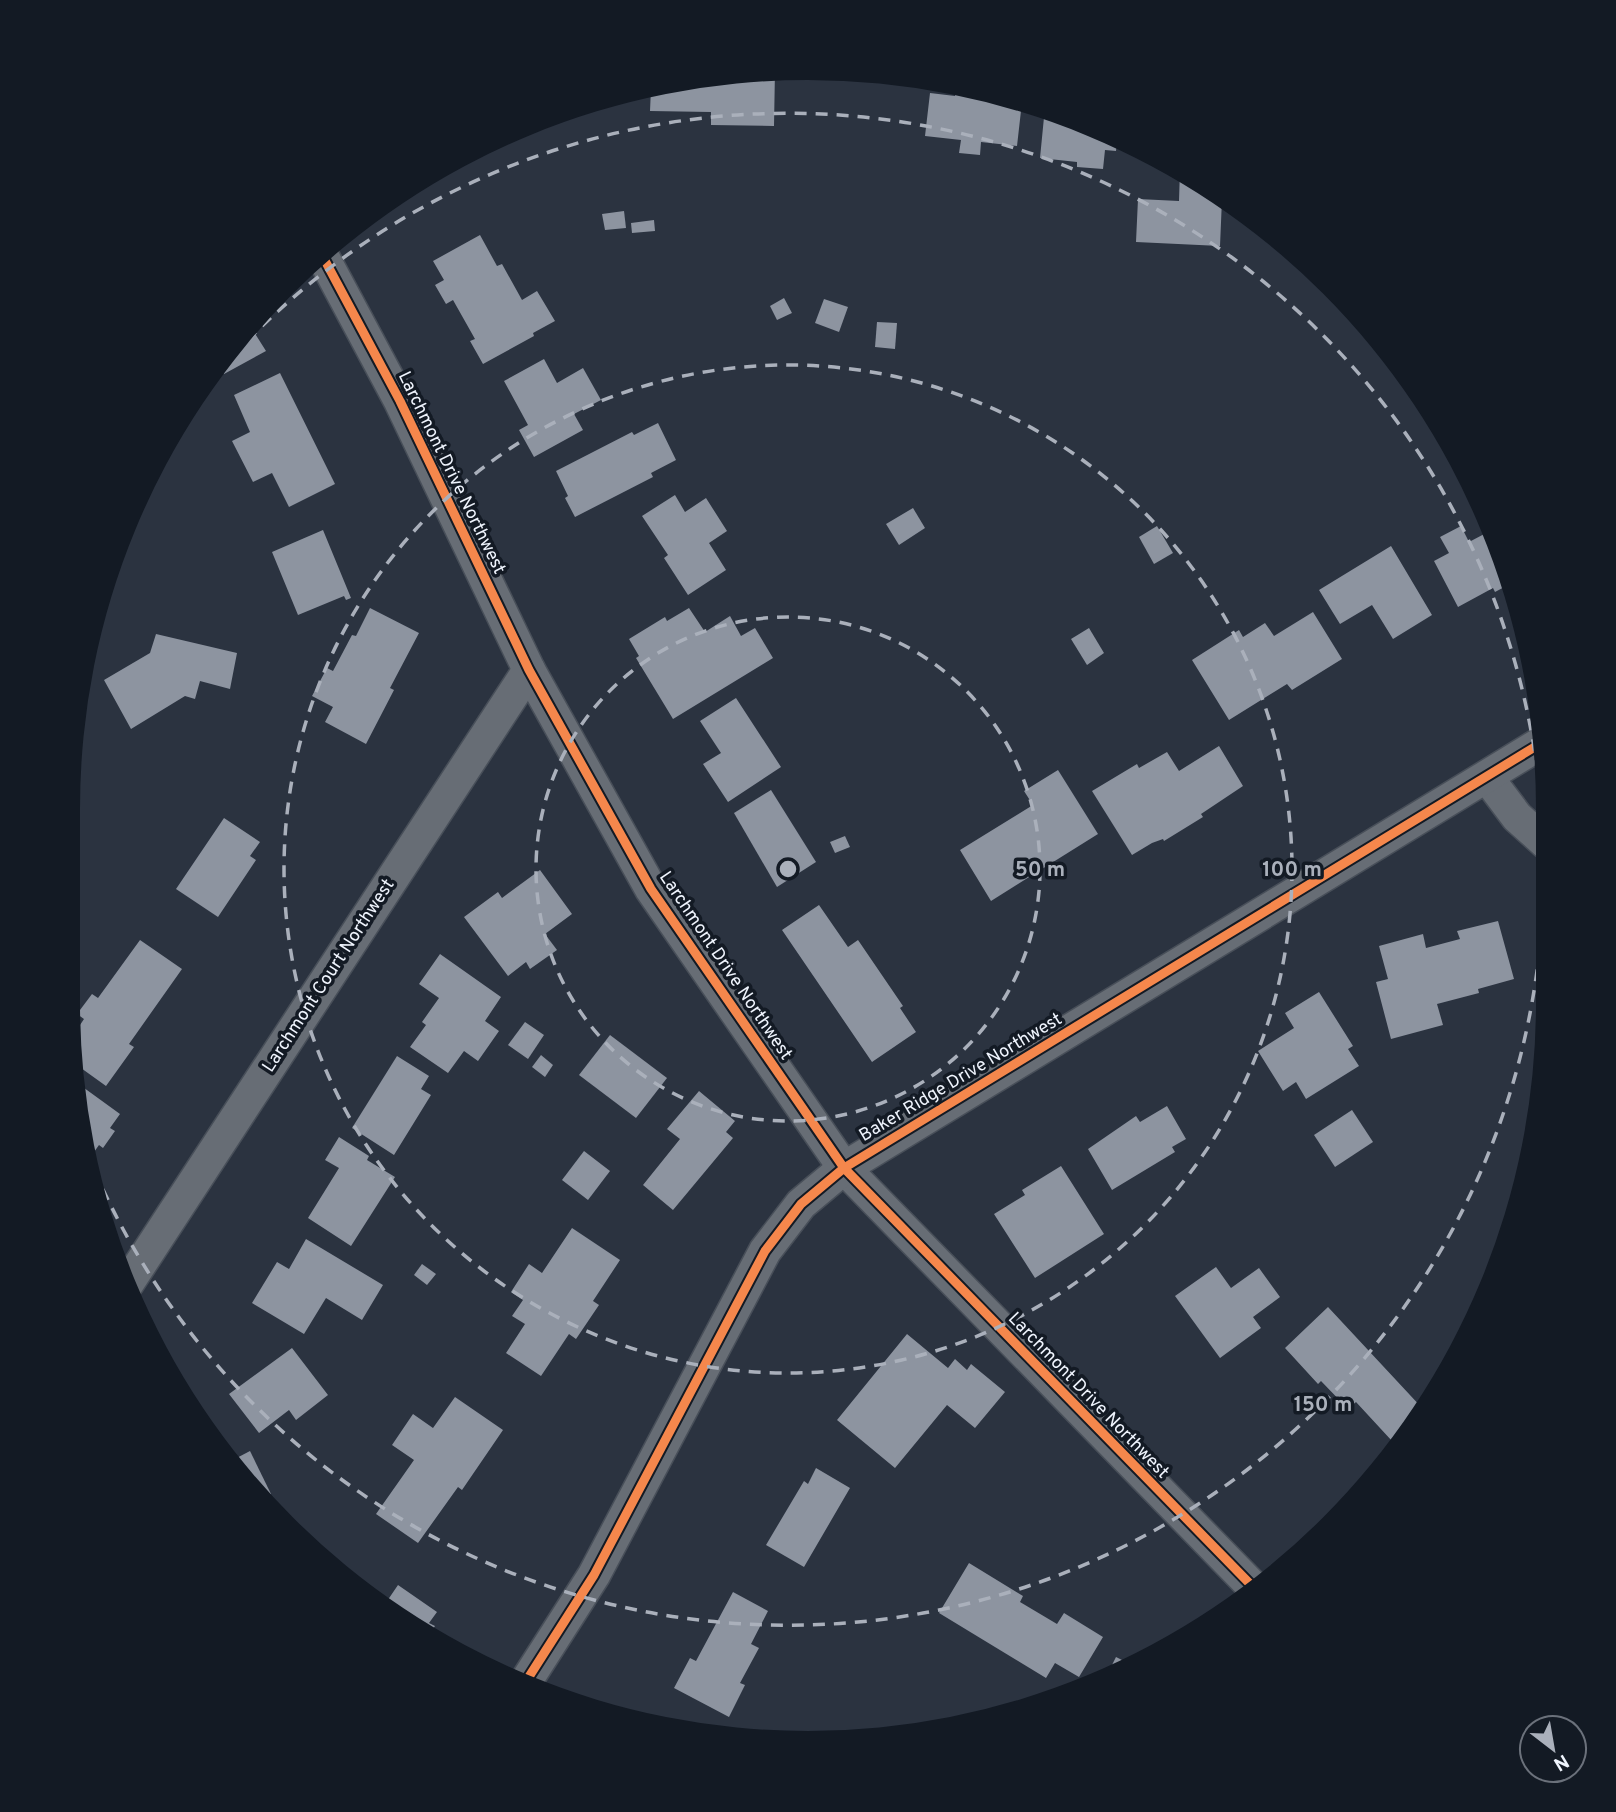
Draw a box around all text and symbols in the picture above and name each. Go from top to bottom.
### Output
street label: Larchmont Drive Northwest [392,368,510,578]
centre of rings [776,857,800,881]
text: 50 m [1015,857,1065,884]
text: 100 m [1262,857,1322,884]
street label: Larchmont Drive Northwest [653,867,797,1065]
street label: Larchmont Court Northwest [258,875,400,1077]
street label: Baker Ridge Drive Northwest [855,1008,1067,1148]
street label: Larchmont Drive Northwest [1002,1308,1174,1484]
text: 150 m [1294,1392,1352,1419]
north arrow [1518,1714,1588,1784]
text: N [1549,1748,1573,1776]

